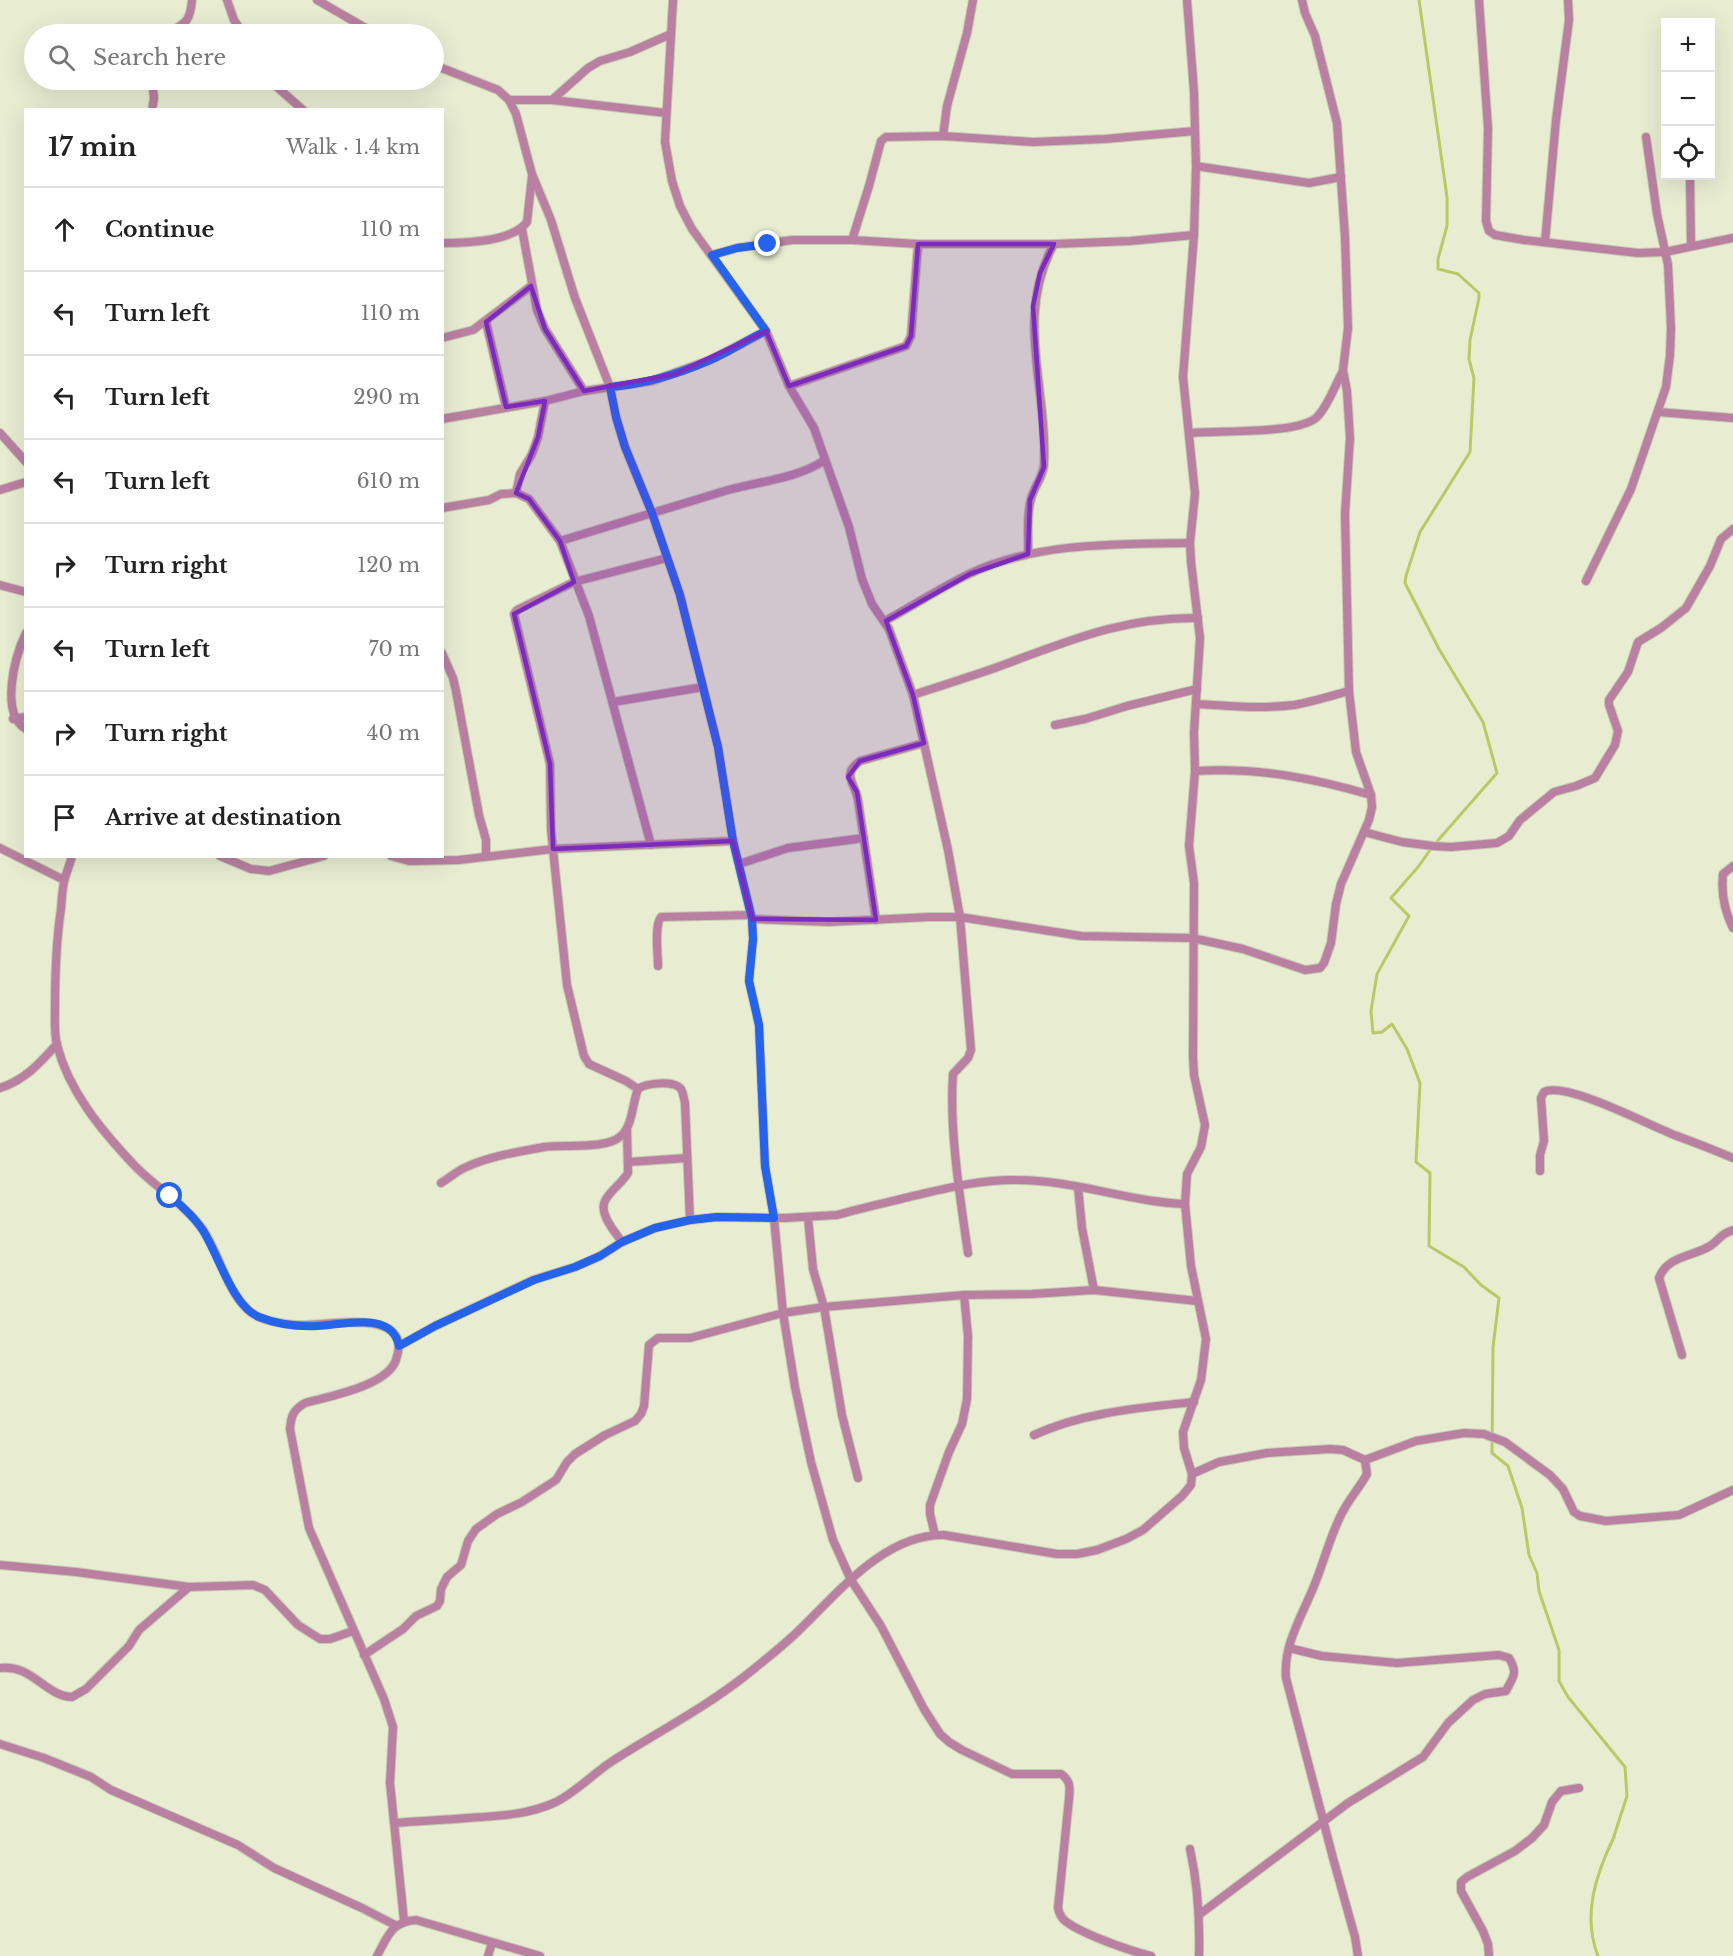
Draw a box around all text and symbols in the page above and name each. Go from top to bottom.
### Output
map controls [1661,18,1715,180]
button: + [1661,18,1715,72]
search box [24,24,444,90]
icon: search [45,41,78,74]
text: Search here [93,44,226,71]
button: − [1661,72,1715,126]
button: locate [1661,126,1715,180]
text: 17 min [48,131,137,163]
text: Walk · 1.4 km [286,135,420,159]
icon: ahead [48,213,81,246]
text: Continue [105,216,214,243]
text: 110 m [361,217,420,241]
route end [754,230,780,256]
icon: left [48,297,81,330]
text: Turn left [105,300,210,327]
text: 110 m [361,301,420,325]
icon: left [48,381,81,414]
text: Turn left [105,384,210,411]
text: 290 m [353,385,420,409]
icon: left [48,465,81,498]
text: Turn left [105,468,210,495]
text: 610 m [357,469,420,493]
icon: right [48,549,81,582]
text: Turn right [105,552,227,579]
text: 120 m [357,553,420,577]
icon: left [48,633,81,666]
text: Turn left [105,636,210,663]
text: 70 m [368,637,420,661]
icon: right [48,717,81,750]
text: Turn right [105,720,227,747]
text: 40 m [367,721,420,745]
icon: arrive [48,801,81,834]
text: Arrive at destination [105,804,342,831]
route start [156,1182,182,1208]

